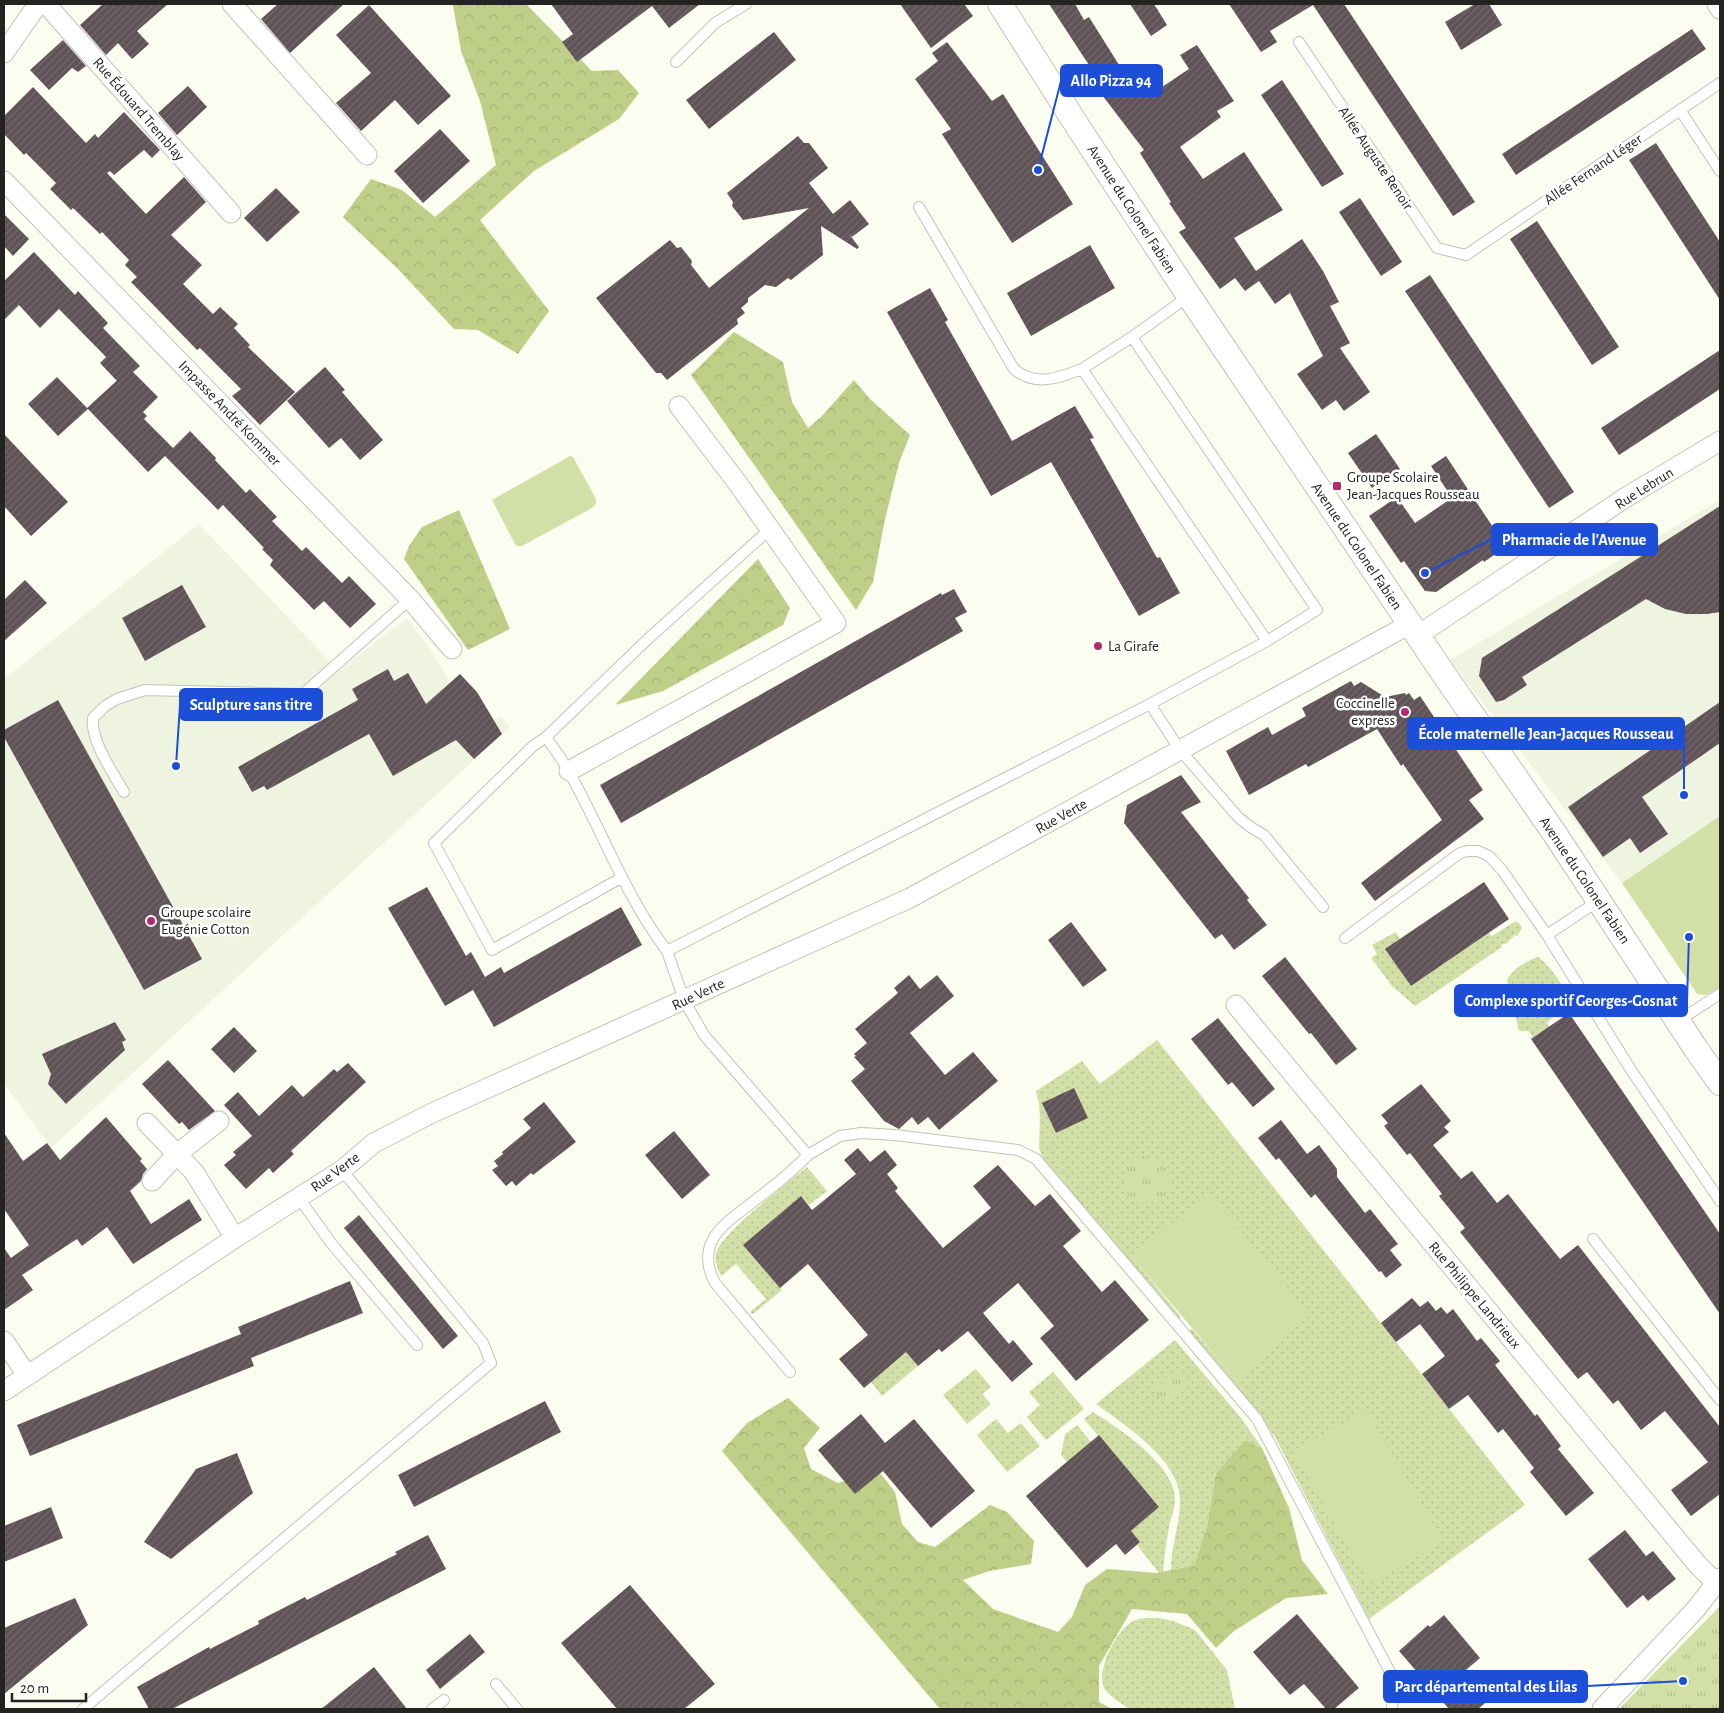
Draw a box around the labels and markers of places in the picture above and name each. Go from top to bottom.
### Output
callout: Allo Pizza 94 [1061,65,1162,96]
place label: Groupe Scolaire Jean-Jacques Rousseau [1347,470,1480,502]
marker: Groupe Scolaire Jean-Jacques Rousseau [1331,480,1343,492]
callout: Pharmacie de l'Avenue [1492,524,1657,555]
place label: La Girafe [1108,639,1159,654]
marker: La Girafe [1092,640,1104,652]
callout: Sculpture sans titre [180,689,322,720]
place label: Coccinelle express [1336,696,1395,728]
marker: Coccinelle express [1399,706,1411,718]
callout: École maternelle Jean-Jacques Rousseau [1408,718,1684,749]
place label: Groupe scolaire Eugénie Cotton [161,905,251,937]
marker: Groupe scolaire Eugénie Cotton [145,915,157,927]
callout: Complexe sportif Georges-Gosnat [1455,985,1687,1016]
callout: Parc départemental des Lilas [1384,1671,1587,1702]

